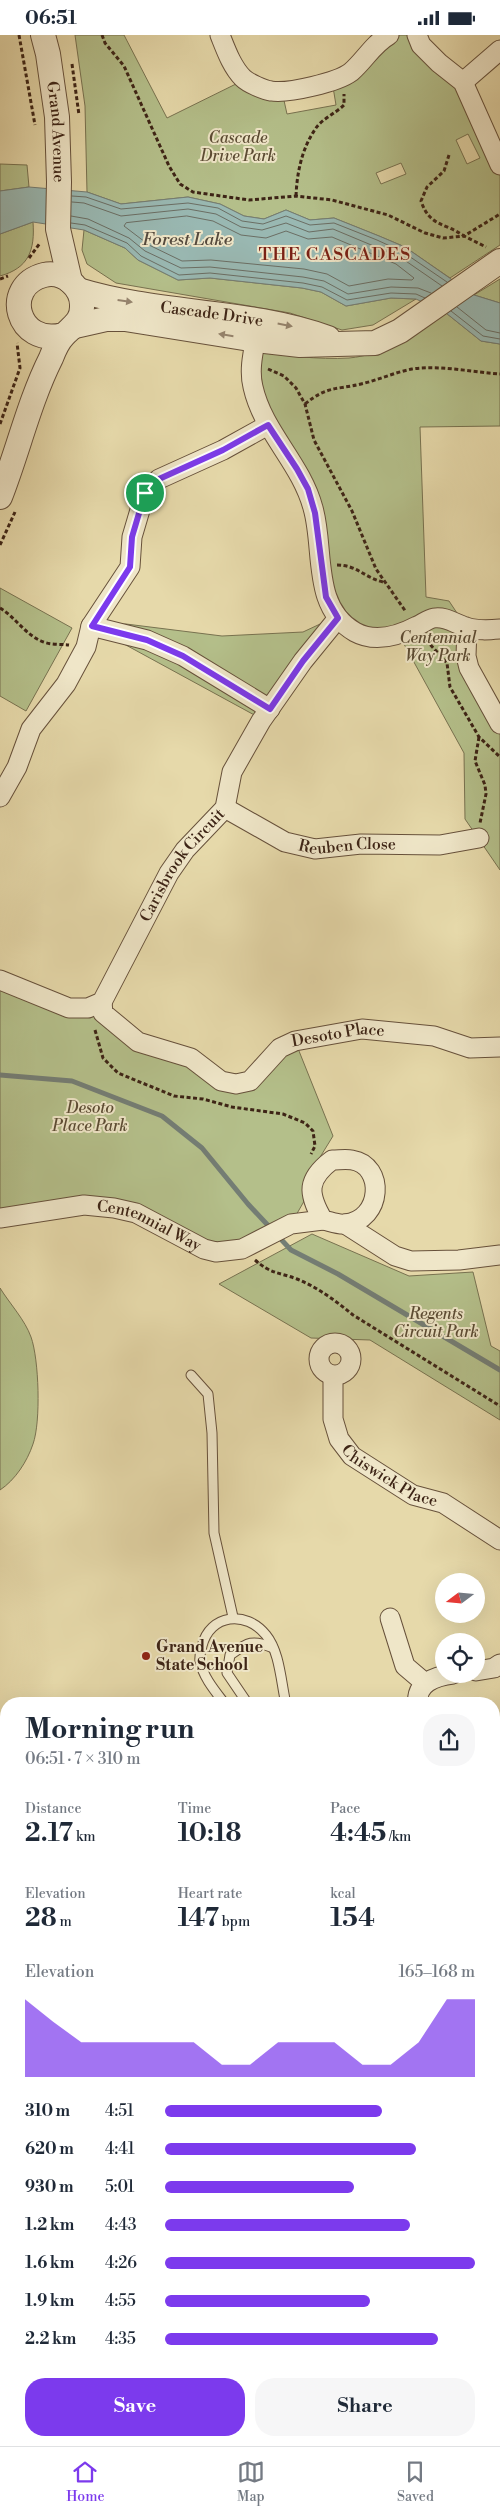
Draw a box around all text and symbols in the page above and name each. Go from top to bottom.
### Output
text: 06:51 [25,6,77,30]
street label: Grand Avenue [42,80,69,183]
park label: Cascade Drive Park [199,128,276,166]
water label: Forest Lake [142,228,233,251]
district label: THE CASCADES [259,243,411,266]
street label: Cascade Drive [159,297,265,331]
one-way arrow [117,298,133,306]
one-way arrow [278,322,294,330]
one-way arrow [218,331,234,339]
pin [124,472,166,514]
icon: arrive [131,479,159,507]
park label: Centennial Way Park [399,628,477,666]
street label: Carisbrook Circuit [135,804,229,925]
street label: Reuben Close [296,834,396,859]
street label: Desoto Place [290,1019,385,1051]
park label: Desoto Place Park [51,1098,128,1136]
street label: Centennial Way [96,1196,205,1256]
park label: Regents Circuit Park [393,1304,479,1342]
street label: Chiswick Place [337,1440,440,1511]
north arrow [435,1573,485,1623]
map controls [435,1573,485,1683]
button: locate [435,1633,485,1683]
place label: Grand Avenue State School [156,1637,263,1675]
marker: Grand Avenue State School [140,1650,152,1662]
text: Morning run [25,1712,194,1747]
button: share [423,1714,475,1766]
text: 06:51 · 7 × 310 m [25,1749,141,1769]
text: Distance [25,1800,82,1818]
text: Time [178,1800,211,1818]
text: Pace [330,1800,360,1818]
text: 2.17 [25,1818,73,1849]
text: 10:18 [178,1818,241,1849]
text: 4:45 [330,1818,386,1849]
text: km [73,1828,96,1846]
text: /km [386,1828,411,1846]
text: Elevation [25,1885,86,1903]
text: Heart rate [178,1885,242,1903]
text: kcal [330,1885,356,1903]
text: 28 [25,1903,57,1934]
text: 147 [178,1903,219,1934]
text: 154 [330,1903,375,1934]
text: m [57,1913,72,1931]
text: bpm [219,1913,250,1931]
text: Elevation [25,1962,94,1982]
text: 165–168 m [398,1962,475,1982]
text: 310 m [25,2101,70,2121]
text: 4:51 [105,2101,134,2121]
text: 620 m [25,2139,74,2159]
text: 4:41 [105,2139,135,2159]
text: 930 m [25,2177,73,2197]
text: 5:01 [105,2177,134,2197]
text: 1.2 km [25,2215,74,2235]
text: 4:43 [105,2215,137,2235]
text: 1.6 km [25,2253,74,2273]
text: 4:26 [105,2253,137,2273]
text: 1.9 km [25,2291,74,2311]
text: 4:55 [105,2291,136,2311]
text: 2.2 km [25,2329,76,2349]
text: 4:35 [105,2329,136,2349]
button: Save [25,2378,245,2436]
button: Share [255,2378,475,2436]
tab: Home [66,2458,105,2506]
tab: Map [237,2458,265,2506]
tab: Saved [397,2458,434,2506]

